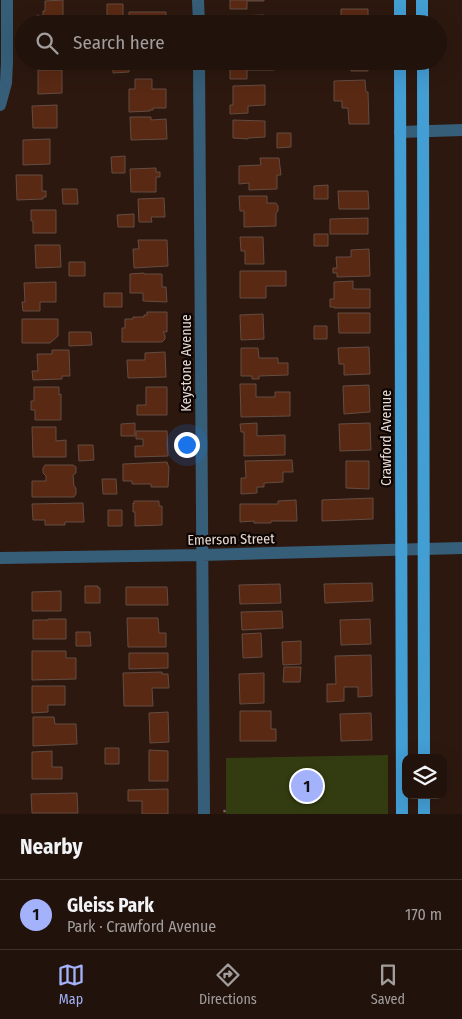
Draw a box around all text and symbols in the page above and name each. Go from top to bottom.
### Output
search box [15,15,447,70]
icon: search [33,29,61,57]
text: Search here [73,31,165,54]
street label: Keystone Avenue [178,314,195,412]
street label: Crawford Avenue [378,390,395,486]
your location [174,432,200,458]
street label: Emerson Street [187,530,275,549]
map controls [402,754,447,799]
button: layers [402,754,447,799]
pin: 1 [291,767,323,805]
text: Nearby [20,834,82,860]
text: Gleiss Park [67,894,154,917]
text: 1 [33,905,39,924]
text: 170 m [405,905,442,924]
text: Park · Crawford Avenue [67,917,216,936]
tab: Map [57,961,85,1008]
tab: Directions [199,961,257,1008]
tab: Saved [371,961,405,1008]

